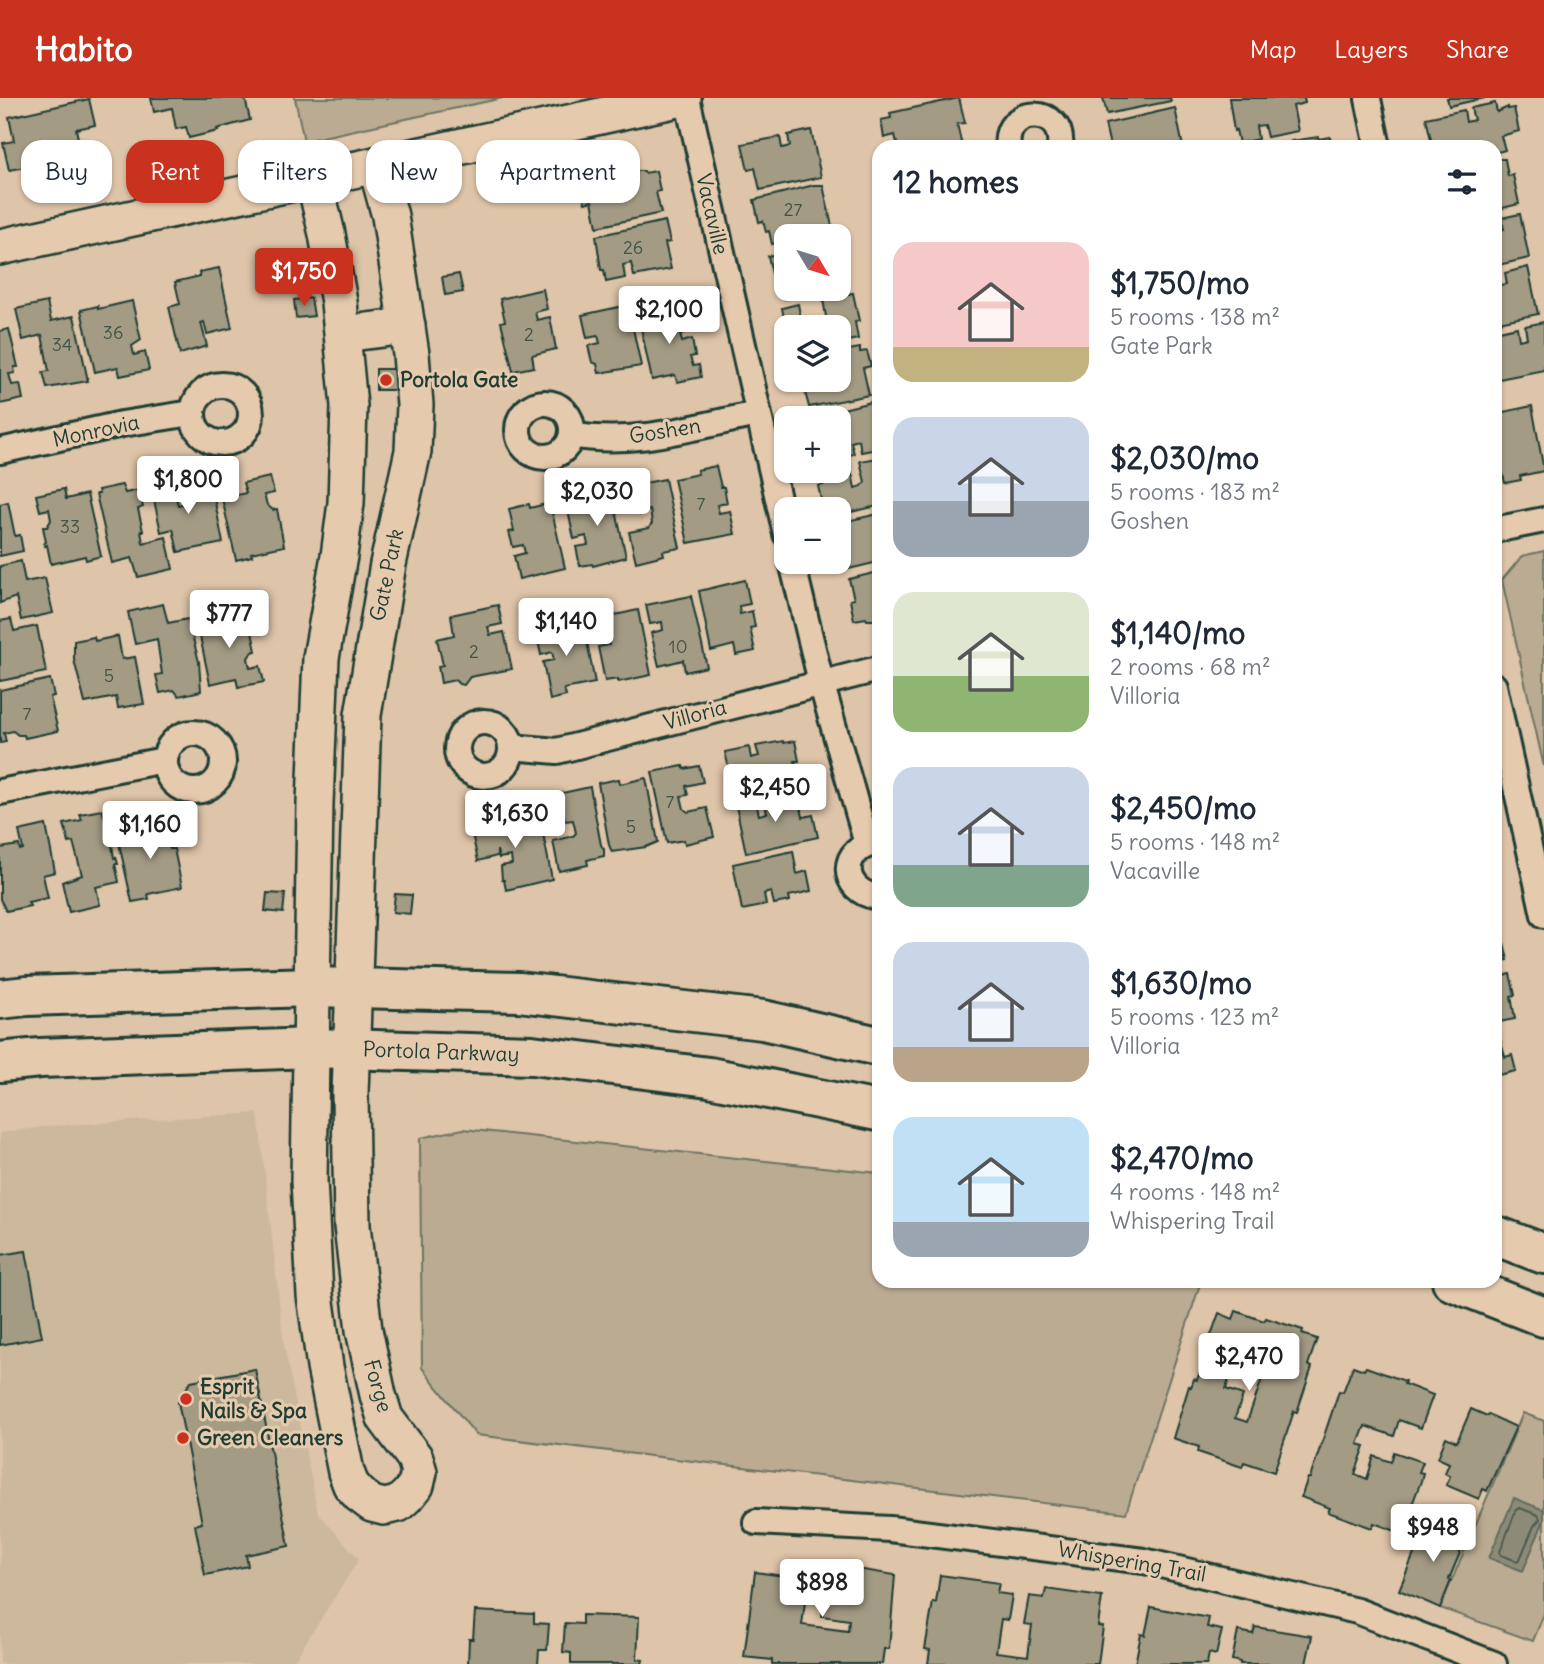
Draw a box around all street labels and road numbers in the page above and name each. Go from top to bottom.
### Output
street label: Vacaville [690,171,735,257]
street label: Monrovia [50,408,142,453]
street label: Goshen [627,412,703,449]
street label: Gate Park [364,526,409,624]
street label: Villoria [660,693,729,736]
street label: Portola Parkway [362,1035,520,1068]
street label: Forge [358,1356,399,1416]
street label: Whispering Trail [1056,1535,1208,1588]

